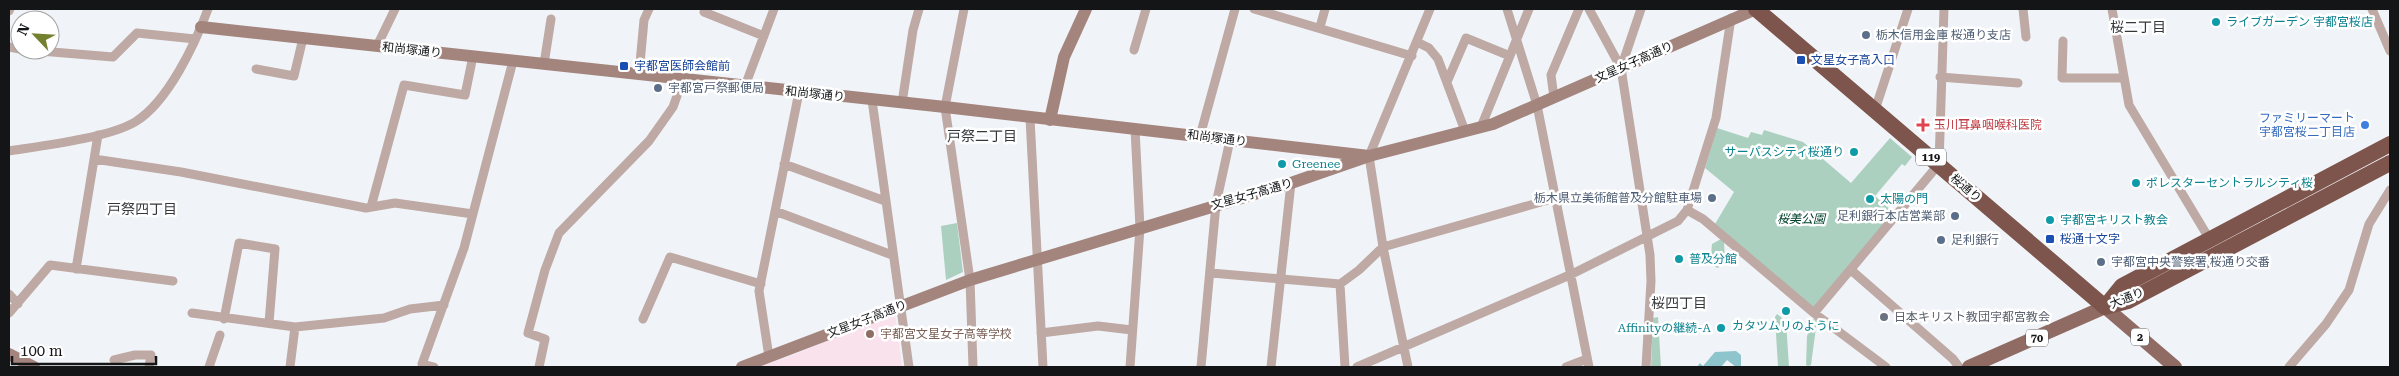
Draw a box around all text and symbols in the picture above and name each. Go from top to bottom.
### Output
north arrow [10,10,60,60]
place label: ライブガーデン 宇都宮桜店 [2226,15,2373,29]
marker: ライブガーデン 宇都宮桜店 [2210,16,2222,28]
district label: 桜二丁目 [2110,19,2166,35]
text: N [14,21,33,38]
place label: 栃木信用金庫 桜通り支店 [1876,28,2011,42]
marker: 栃木信用金庫 桜通り支店 [1860,29,1872,41]
street label: 文星女子高通り [1593,39,1675,85]
street label: 和尚塚通り [381,40,443,60]
place label: 文星女子高入口 [1811,53,1895,67]
marker: 文星女子高入口 [1795,54,1807,66]
place label: 宇都宮医師会館前 [634,59,730,73]
marker: 宇都宮医師会館前 [618,60,630,72]
place label: 宇都宮戸祭郵便局 [668,81,764,95]
marker: 宇都宮戸祭郵便局 [652,82,664,94]
street label: 和尚塚通り [784,84,846,104]
place label: ファミリーマート 宇都宮桜二丁目店 [2259,111,2355,139]
marker: 玉川耳鼻咽喉科医院 [1916,118,1930,132]
place label: 玉川耳鼻咽喉科医院 [1934,118,2042,132]
marker: ファミリーマート 宇都宮桜二丁目店 [2359,119,2371,131]
street label: 和尚塚通り [1186,127,1248,149]
district label: 戸祭二丁目 [947,128,1017,144]
place label: サーパスシティ桜通り [1725,145,1844,159]
marker: サーパスシティ桜通り [1848,146,1860,158]
road number: 119 [1916,148,1946,166]
place label: Greenee [1292,157,1341,171]
marker: Greenee [1276,158,1288,170]
street label: 桜通り [1948,171,1984,205]
street label: 文星女子高通り [1210,176,1294,212]
place label: ポレスターセントラルシティ桜 [2146,176,2313,190]
marker: ポレスターセントラルシティ桜 [2130,177,2142,189]
place label: 栃木県立美術館普及分館駐車場 [1534,191,1702,205]
marker: 栃木県立美術館普及分館駐車場 [1706,192,1718,204]
place label: 太陽の門 [1880,192,1928,206]
marker: 太陽の門 [1864,193,1876,205]
district label: 戸祭四丁目 [107,201,177,217]
place label: 足利銀行本店営業部 [1837,209,1945,223]
marker: 足利銀行本店営業部 [1949,210,1961,222]
park label: 桜美公園 [1777,212,1827,226]
place label: 宇都宮キリスト教会 [2060,213,2168,227]
marker: 宇都宮キリスト教会 [2044,214,2056,226]
place label: 桜通十文字 [2060,232,2120,246]
place label: 足利銀行 [1951,233,1999,247]
marker: 桜通十文字 [2044,233,2056,245]
marker: 足利銀行 [1935,234,1947,246]
place label: 普及分館 [1689,252,1737,266]
marker: 普及分館 [1673,253,1685,265]
place label: 宇都宮中央警察署 桜通り交番 [2111,255,2270,269]
marker: 宇都宮中央警察署 桜通り交番 [2095,256,2107,268]
street label: 大通り [2108,285,2146,311]
district label: 桜四丁目 [1651,295,1707,311]
street label: 文星女子高通り [825,297,909,341]
marker: カタツムリのように [1780,305,1792,317]
place label: 日本キリスト教団宇都宮教会 [1894,310,2050,324]
marker: 日本キリスト教団宇都宮教会 [1878,311,1890,323]
place label: カタツムリのように [1732,319,1840,333]
place label: Affinityの継続-A [1618,321,1712,335]
marker: Affinityの継続-A [1715,322,1727,334]
place label: 宇都宮文星女子高等学校 [880,327,1012,341]
marker: 宇都宮文星女子高等学校 [864,328,876,340]
road number: 2 [2131,328,2149,346]
road number: 70 [2026,329,2048,346]
scale bar [12,334,156,366]
text: 100 m [20,342,63,360]

